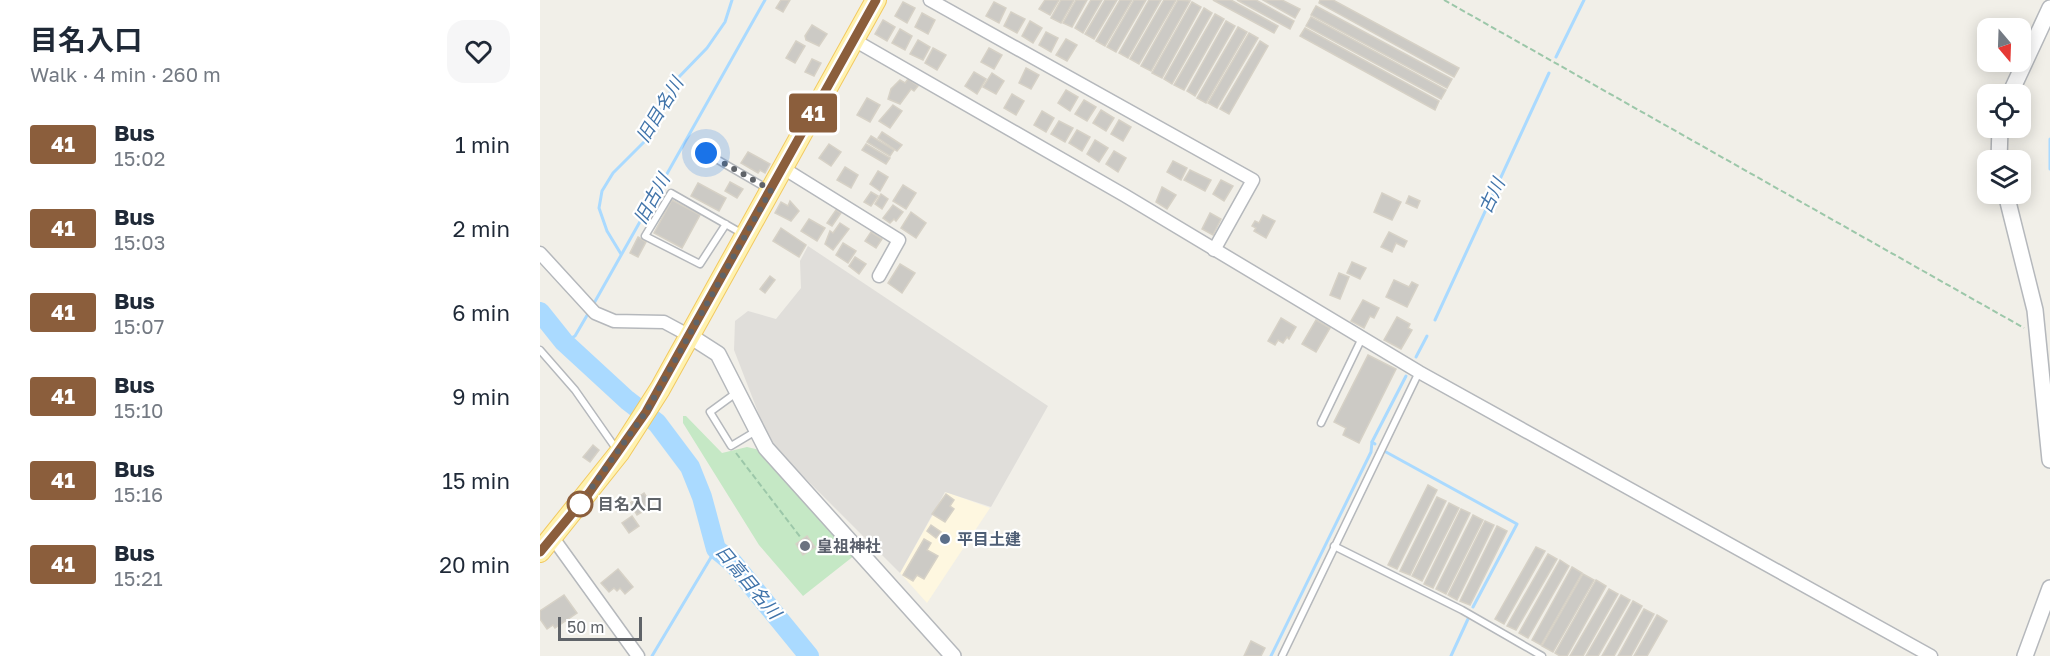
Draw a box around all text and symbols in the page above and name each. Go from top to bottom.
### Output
north arrow [1977,18,2031,72]
map controls [1977,18,2031,204]
button: heart [447,20,510,83]
text: 目名入口 [30,23,142,56]
text: Walk · 4 min · 260 m [30,62,221,86]
water label: 旧目名川 [631,71,688,146]
button: locate [1977,84,2031,138]
line badge: 41 [786,94,840,132]
text: 41 [801,100,825,126]
text: Bus [114,119,155,146]
text: 41 [51,131,75,157]
text: 1 min [455,131,510,158]
your location [691,138,721,168]
text: 15:02 [114,146,165,170]
button: layers [1977,150,2031,204]
water label: 旧古川 [628,168,675,227]
water label: 古川 [1474,173,1510,217]
text: Bus [114,203,155,230]
text: 41 [51,215,75,241]
text: 2 min [453,215,510,242]
text: 15:03 [114,230,165,254]
text: Bus [114,287,155,314]
text: 41 [51,299,75,325]
text: 6 min [452,299,510,326]
text: 15:07 [114,314,164,338]
text: Bus [114,371,155,398]
text: 41 [51,383,75,409]
text: 9 min [452,383,510,410]
text: 15:10 [114,398,163,422]
text: Bus [114,455,155,482]
text: 41 [51,467,75,493]
text: 15 min [442,467,510,494]
text: 15:16 [114,482,163,506]
marker: 目名入口 [567,491,593,517]
place label: 目名入口 [598,494,662,514]
place label: 平目土建 [957,529,1021,549]
marker: 平目土建 [938,532,952,546]
place label: 皇祖神社 [817,536,881,556]
text: Bus [114,539,155,566]
marker: 皇祖神社 [798,539,812,553]
water label: 日高目名川 [711,540,787,624]
text: 41 [51,551,75,577]
text: 20 min [439,551,510,578]
text: 15:21 [114,566,163,590]
scale bar [558,614,642,642]
text: 50 m [567,617,604,637]

